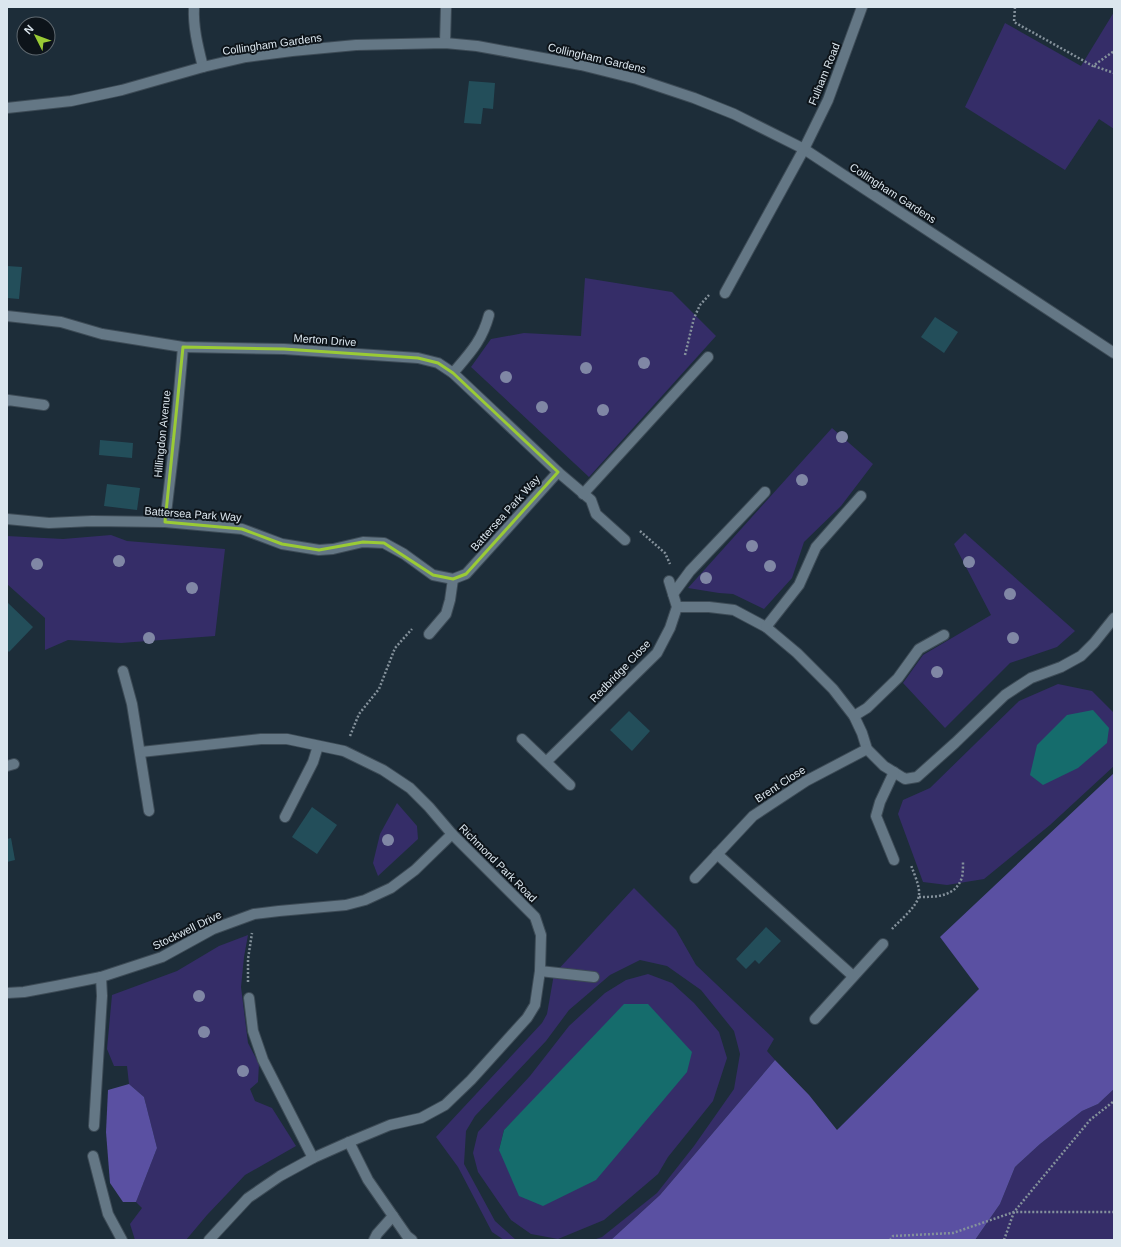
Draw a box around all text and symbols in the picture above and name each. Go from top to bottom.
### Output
north arrow [16,16,56,56]
text: N [21,22,36,36]
street label: Collingham Gardens [222,31,323,57]
street label: Collingham Gardens [547,41,648,75]
street label: Fulham Road [806,41,842,107]
street label: Collingham Gardens [848,161,939,226]
street label: Merton Drive [293,332,357,348]
street label: Hillingdon Avenue [151,390,173,478]
street label: Battersea Park Way [468,472,542,553]
street label: Battersea Park Way [144,505,243,523]
street label: Redbridge Close [587,637,653,705]
street label: Brent Close [753,763,807,805]
street label: Richmond Park Road [457,822,539,904]
street label: Stockwell Drive [151,908,223,952]

